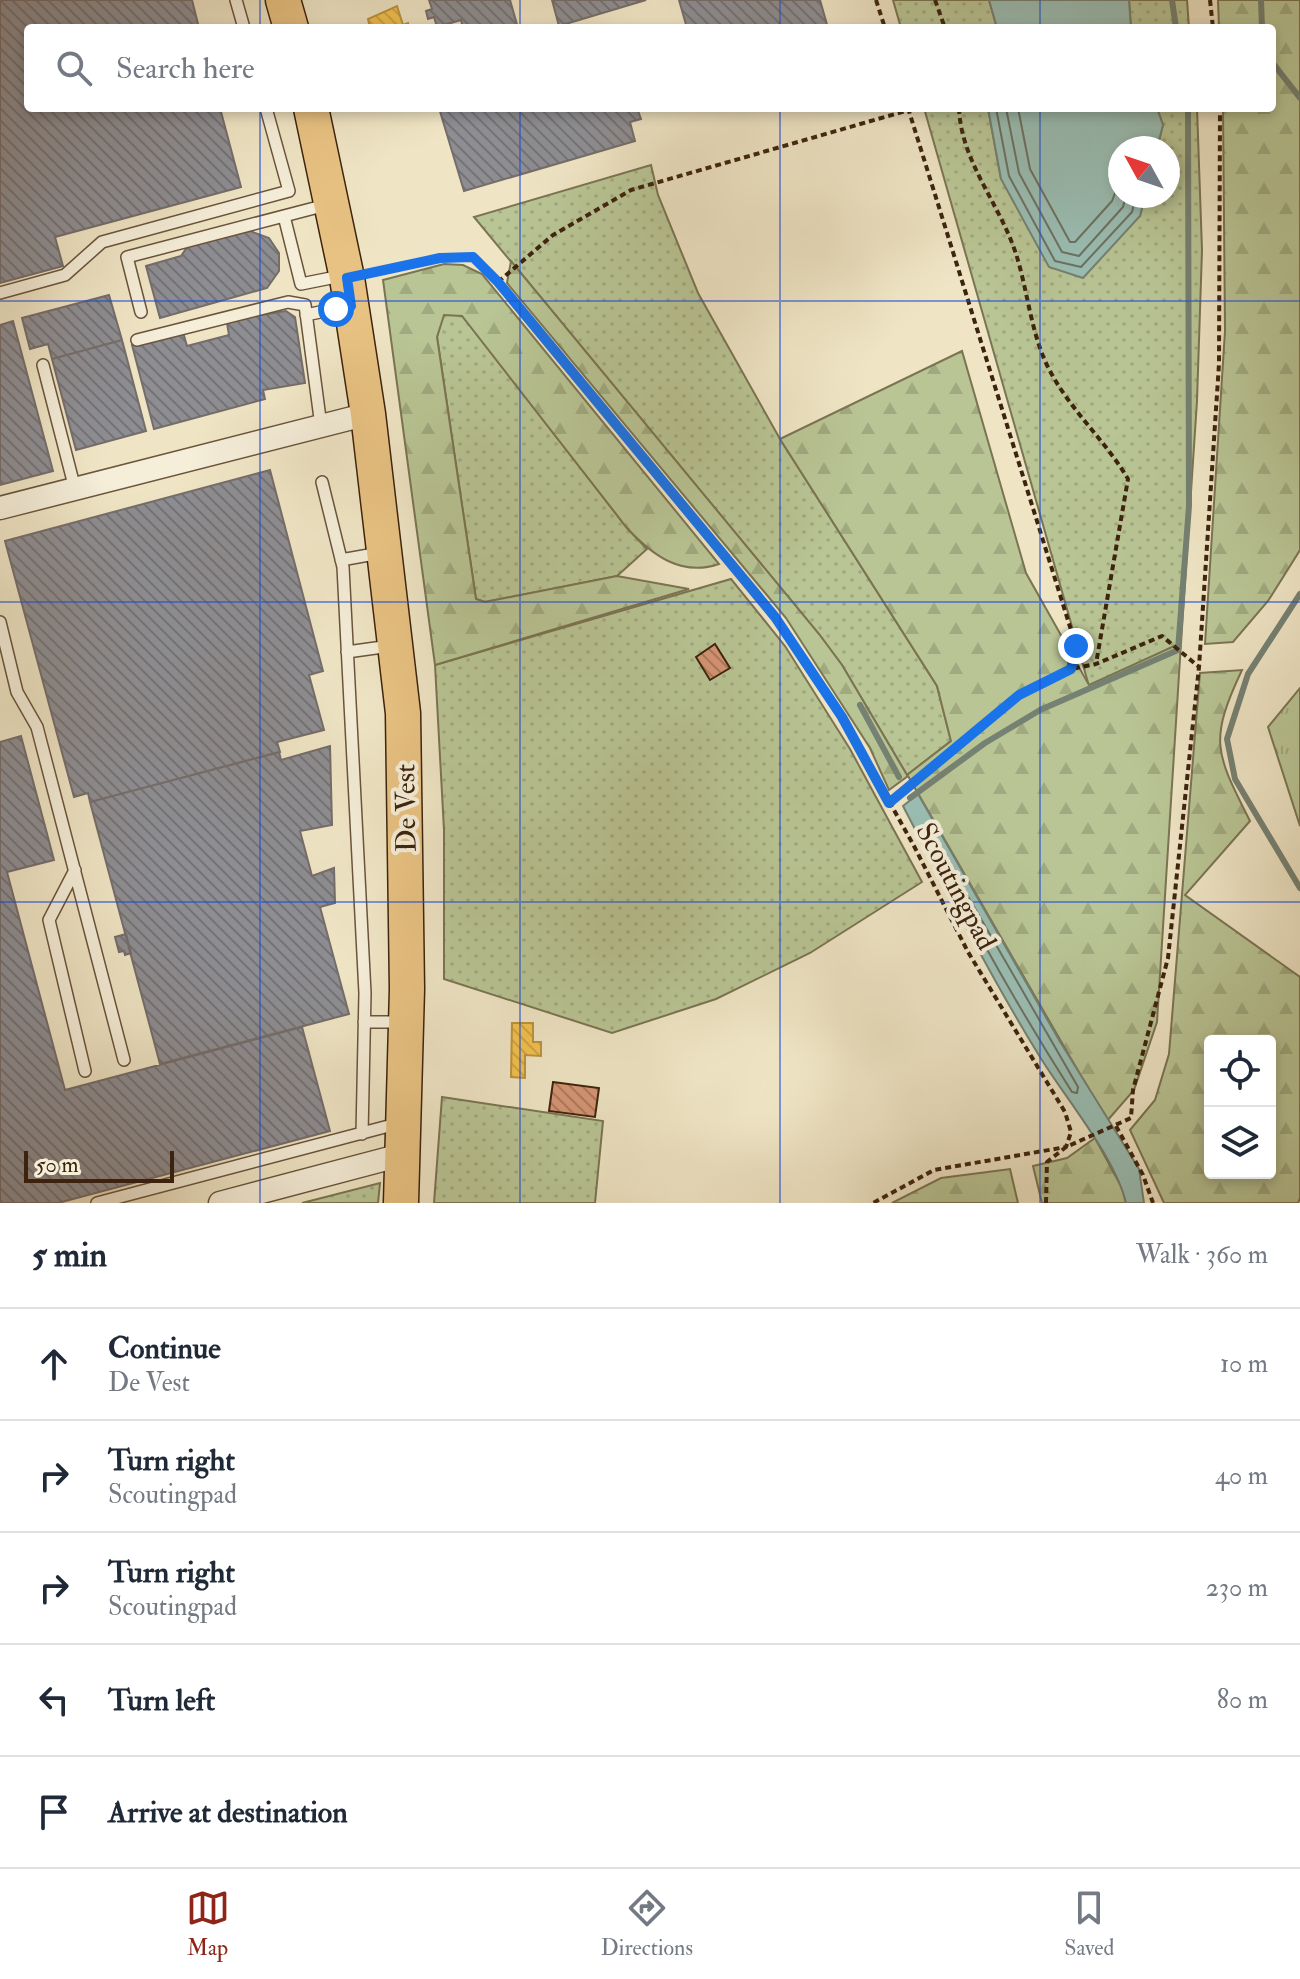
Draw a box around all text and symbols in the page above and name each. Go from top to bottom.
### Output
search box [24,24,1276,112]
icon: search [52,46,96,90]
text: Search here [116,50,255,87]
north arrow [1108,136,1180,208]
route start [318,291,354,327]
route end [1058,628,1094,664]
street label: De Vest [388,764,425,852]
street label: Scoutingpad [908,817,1004,956]
map controls [1204,1035,1276,1179]
button: locate [1204,1035,1276,1107]
button: layers [1204,1107,1276,1179]
scale bar [24,1147,174,1183]
text: 50 m [36,1151,78,1179]
text: 5 min [32,1234,107,1277]
text: Walk · 360 m [1136,1239,1268,1271]
text: Continue [108,1330,221,1367]
icon: ahead [32,1342,76,1386]
text: 10 m [1220,1348,1268,1380]
text: De Vest [108,1367,190,1399]
text: Turn right [108,1442,235,1479]
icon: right [32,1454,76,1498]
text: 40 m [1215,1460,1268,1492]
text: Scoutingpad [108,1479,237,1511]
text: Turn right [108,1554,235,1591]
icon: right [32,1566,76,1610]
text: 230 m [1206,1572,1268,1604]
text: Scoutingpad [108,1591,237,1623]
icon: left [32,1678,76,1722]
text: Turn left [108,1682,215,1719]
text: 80 m [1217,1684,1268,1716]
icon: arrive [32,1790,76,1834]
text: Arrive at destination [108,1794,348,1831]
tab: Map [186,1886,230,1962]
tab: Directions [601,1886,693,1962]
tab: Saved [1064,1886,1114,1962]

